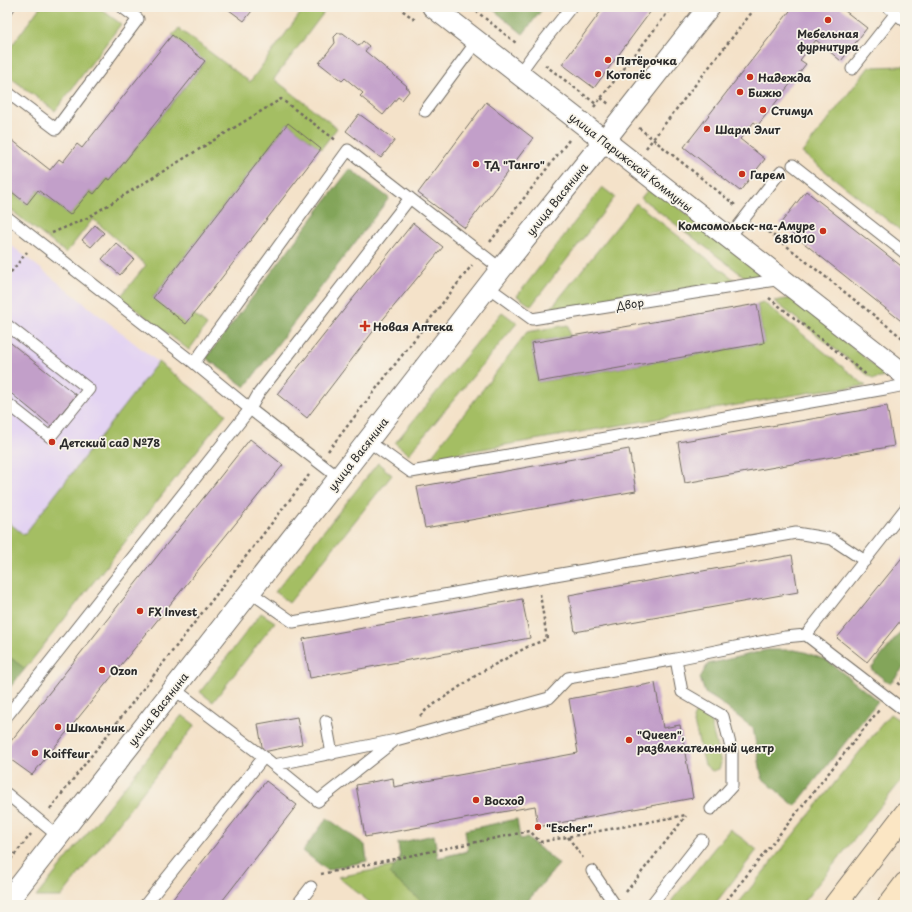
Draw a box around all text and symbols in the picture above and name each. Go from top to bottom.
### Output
marker: Мебельная фурнитура [823,15,833,25]
place label: Мебельная фурнитура [797,25,860,55]
place label: Пятёрочка [616,52,678,69]
marker: Пятёрочка [603,55,613,65]
place label: Котопёс [606,66,651,83]
marker: Котопёс [593,69,603,79]
place label: Надежда [758,69,812,86]
marker: Надежда [745,72,755,82]
place label: Бижю [748,84,782,101]
marker: Бижю [735,87,745,97]
place label: Стимул [771,102,813,119]
marker: Стимул [758,105,768,115]
street label: улица Парижской Коммуны [565,108,697,216]
place label: Шарм Элит [715,121,781,138]
marker: Шарм Элит [702,124,712,134]
place label: ТД "Танго" [484,156,545,173]
marker: ТД "Танго" [471,159,481,169]
street label: улица Васянина [522,159,592,239]
place label: Гарем [750,166,785,183]
marker: Гарем [737,169,747,179]
place label: Комсомольск-на-Амуре 681010 [678,217,815,247]
marker: Комсомольск-на-Амуре 681010 [818,226,828,236]
street label: Двор [614,293,645,315]
place label: Новая Аптека [373,318,454,335]
marker: Новая Аптека [360,321,370,331]
street label: улица Васянина [324,413,392,495]
place label: Детский сад №78 [59,434,160,451]
marker: Детский сад №78 [47,437,57,447]
place label: FX Invest [148,603,197,620]
marker: FX Invest [135,606,145,616]
place label: Ozon [110,662,138,679]
marker: Ozon [97,665,107,675]
street label: улица Васянина [124,668,192,750]
place label: Школьник [66,719,126,736]
marker: Школьник [53,722,63,732]
place label: "Queen", развлекательный центр [637,726,774,756]
marker: "Queen", развлекательный центр [624,735,634,745]
place label: Koiffeur [43,745,90,762]
marker: Koiffeur [30,748,40,758]
place label: Восход [484,792,525,809]
marker: Восход [471,795,481,805]
place label: "Escher" [546,819,593,836]
marker: "Escher" [533,822,543,832]

